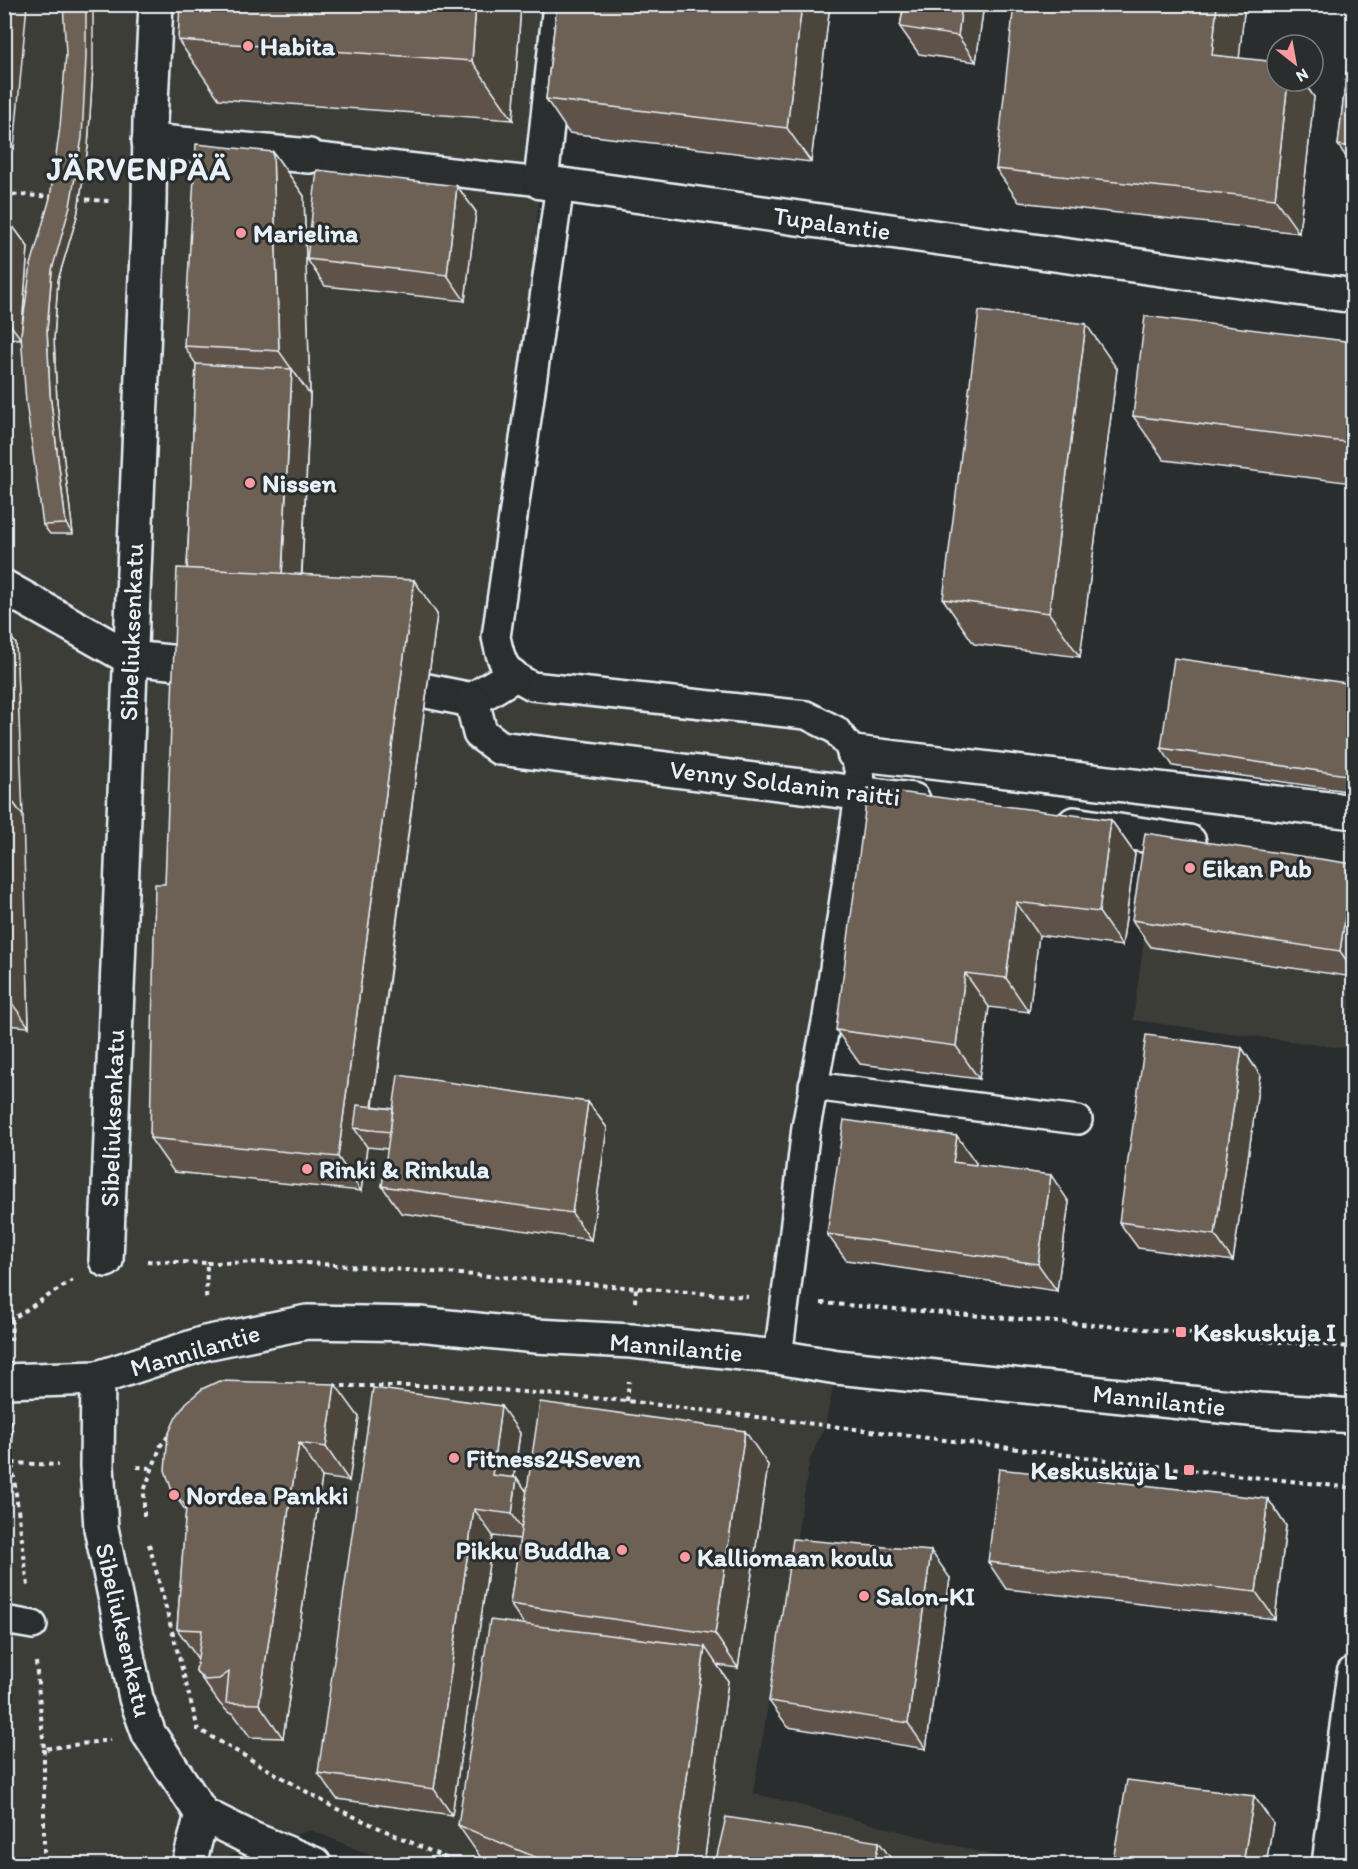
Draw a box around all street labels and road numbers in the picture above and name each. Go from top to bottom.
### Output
street label: Tupalantie [771,199,893,247]
street label: Sibeliuksenkatu [112,543,150,721]
street label: Venny Soldanin raitti [668,753,902,813]
street label: Sibeliuksenkatu [93,1029,131,1207]
street label: Mannilantie [126,1316,264,1384]
street label: Mannilantie [608,1325,744,1369]
street label: Mannilantie [1091,1377,1227,1423]
street label: Sibeliuksenkatu [88,1540,160,1720]

